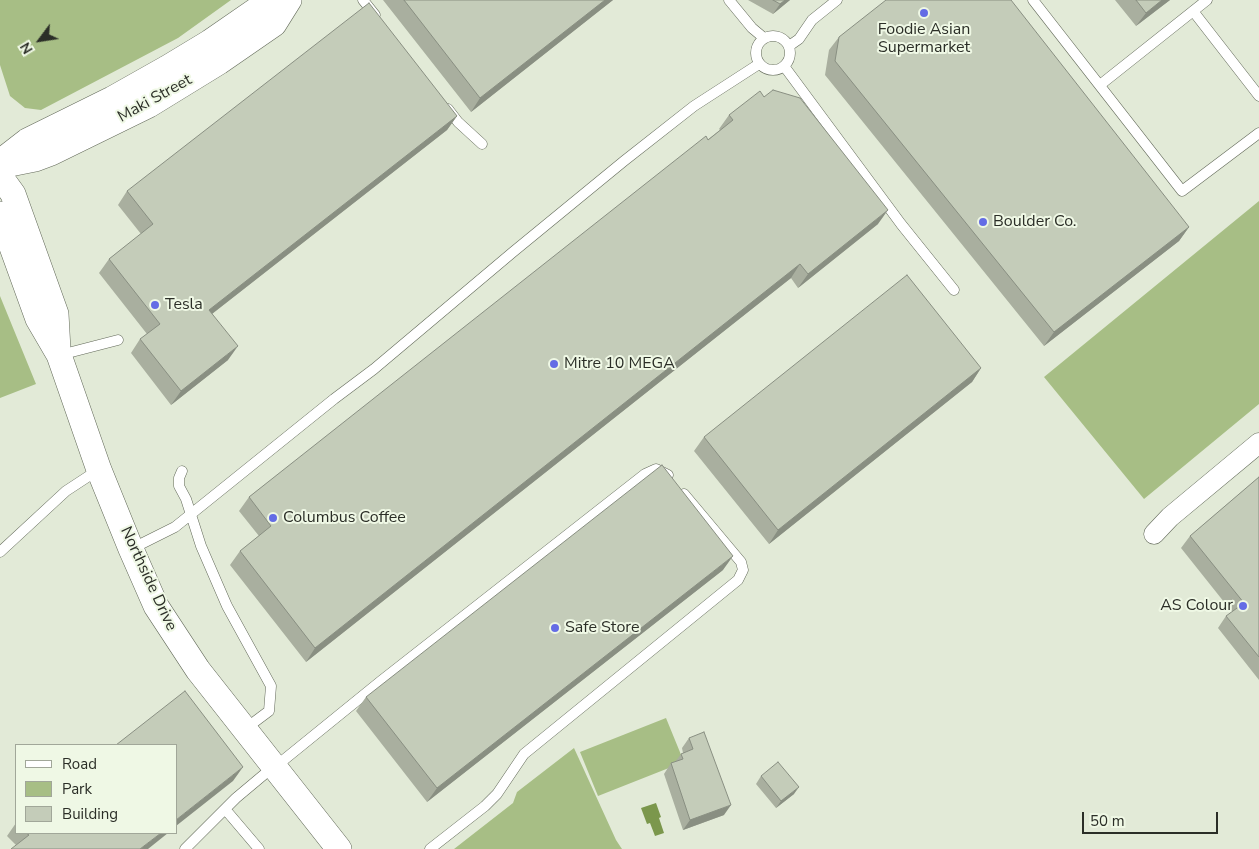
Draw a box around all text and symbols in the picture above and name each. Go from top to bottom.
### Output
marker: Foodie Asian Supermarket [918,7,930,19]
north arrow [15,15,65,65]
place label: Foodie Asian Supermarket [878,20,970,58]
text: N [16,39,38,57]
street label: Maki Street [115,71,195,127]
place label: Boulder Co. [993,212,1076,232]
marker: Boulder Co. [977,216,989,228]
place label: Tesla [165,295,203,315]
marker: Tesla [149,299,161,311]
place label: Mitre 10 MEGA [564,354,675,374]
marker: Mitre 10 MEGA [548,358,560,370]
place label: Columbus Coffee [283,508,406,528]
marker: Columbus Coffee [267,512,279,524]
street label: Northside Drive [115,524,181,634]
place label: AS Colour [1160,596,1233,616]
marker: AS Colour [1237,600,1249,612]
place label: Safe Store [565,618,639,638]
marker: Safe Store [549,622,561,634]
legend [15,744,178,834]
text: Road [62,754,97,774]
text: Park [62,779,92,799]
scale bar [1084,802,1220,834]
text: Building [62,804,118,824]
text: 50 m [1090,811,1125,831]

